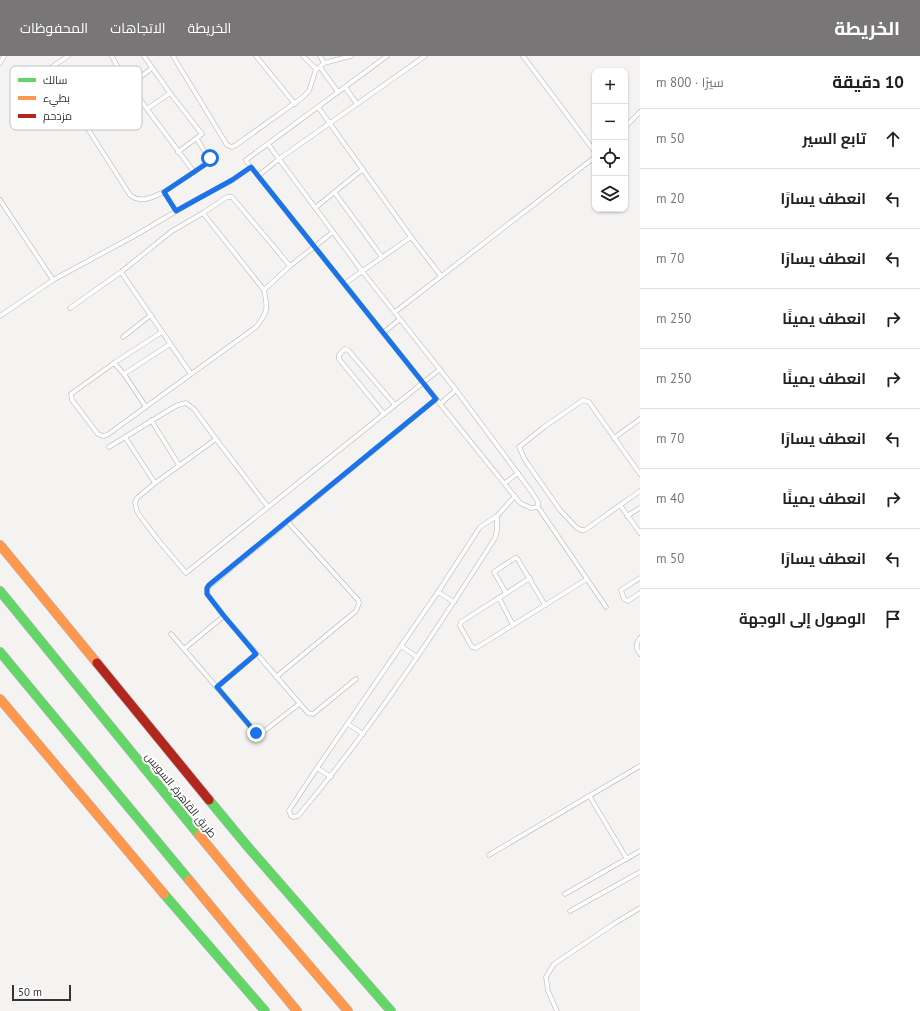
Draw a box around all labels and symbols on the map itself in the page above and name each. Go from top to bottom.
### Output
legend [10,66,142,130]
text: سالك [43,73,67,87]
text: بطيء [43,91,70,107]
text: مزدحم [43,109,72,124]
route start [201,149,219,167]
route end [247,724,265,742]
street label: طريق القاهرة, السويس [142,749,220,841]
scale bar [12,983,71,1002]

